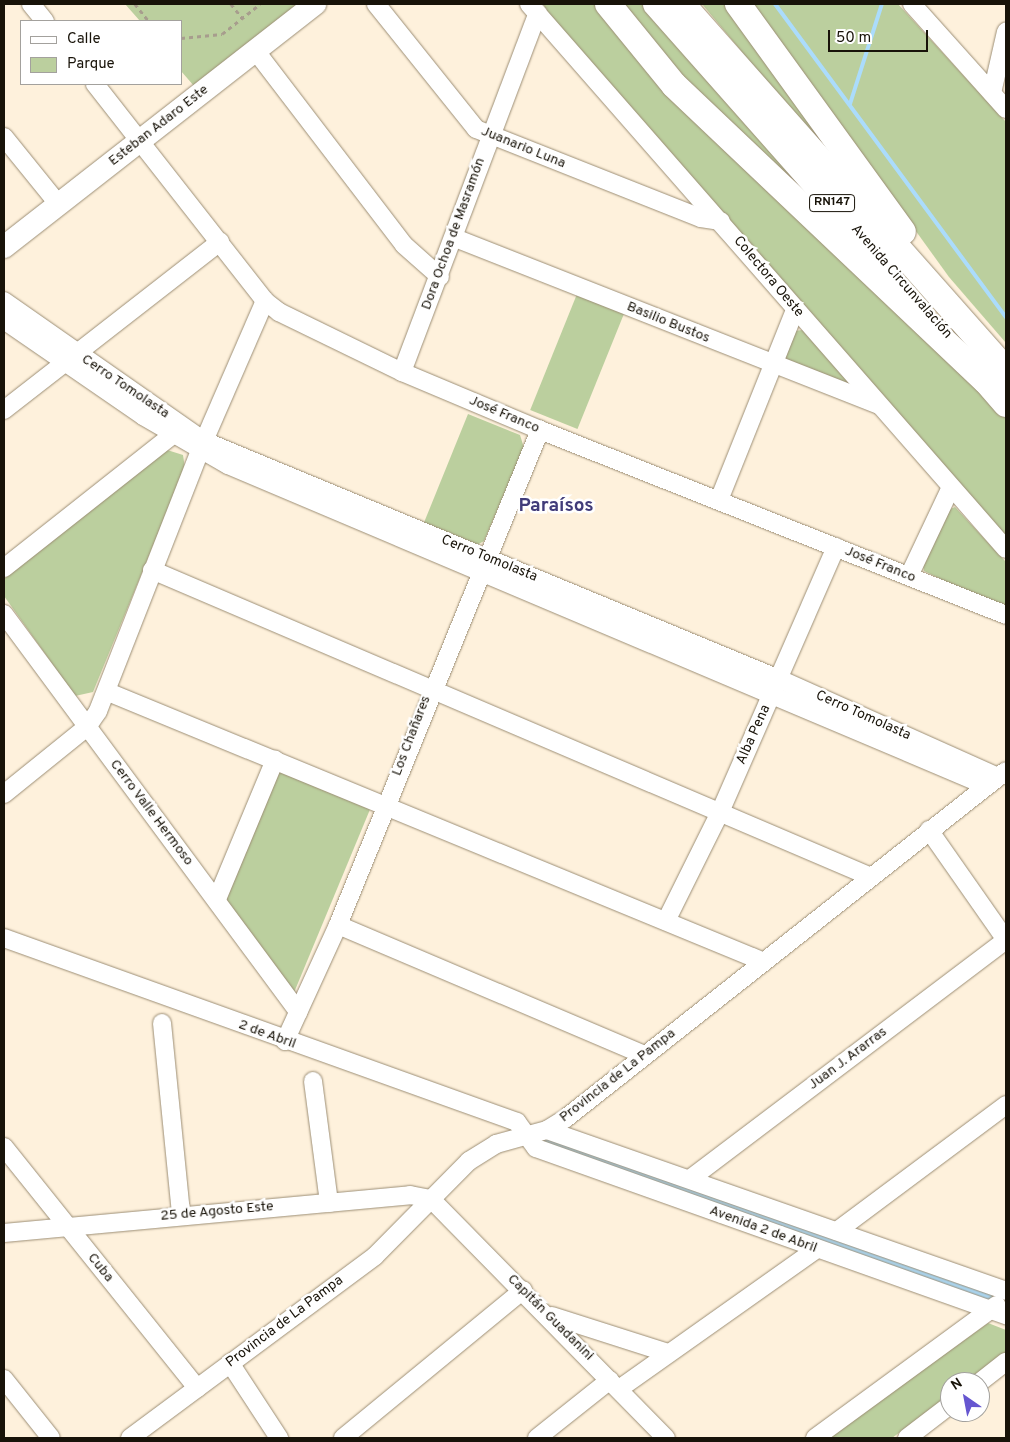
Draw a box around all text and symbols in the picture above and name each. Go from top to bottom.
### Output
legend [20,20,182,85]
scale bar [830,20,930,52]
text: 50 m [836,29,871,48]
text: Calle [67,30,101,49]
text: Parque [67,55,115,74]
street label: Esteban Adaro Este [106,82,212,170]
street label: Juanario Luna [478,123,568,173]
street label: Dora Ochoa de Masramón [419,156,489,312]
road number: RN147 [808,194,856,212]
street label: Avenida Circunvalación [847,222,955,342]
street label: Colectora Oeste [729,233,807,321]
street label: Basilio Bustos [624,299,712,347]
street label: Cerro Tomolasta [78,351,172,423]
street label: José Franco [466,393,542,437]
district label: Paraísos [518,496,594,518]
street label: Cerro Tomolasta [438,532,540,586]
street label: José Franco [842,543,918,587]
street label: Cerro Tomolasta [813,687,913,745]
street label: Los Chañares [389,694,435,778]
street label: Alba Pena [733,702,775,768]
street label: Cerro Valle Hermoso [106,756,196,870]
street label: 2 de Abril [236,1017,298,1053]
street label: Juan J. Ararras [805,1024,891,1094]
street label: Provincia de La Pampa [557,1026,679,1126]
street label: 25 de Agosto Este [159,1199,275,1225]
street label: Avenida 2 de Abril [707,1203,819,1257]
street label: Cuba [83,1250,117,1286]
street label: Capitán Guadanini [503,1271,597,1365]
street label: Provincia de La Pampa [223,1272,347,1372]
north arrow [940,1372,990,1422]
text: N [948,1375,966,1395]

